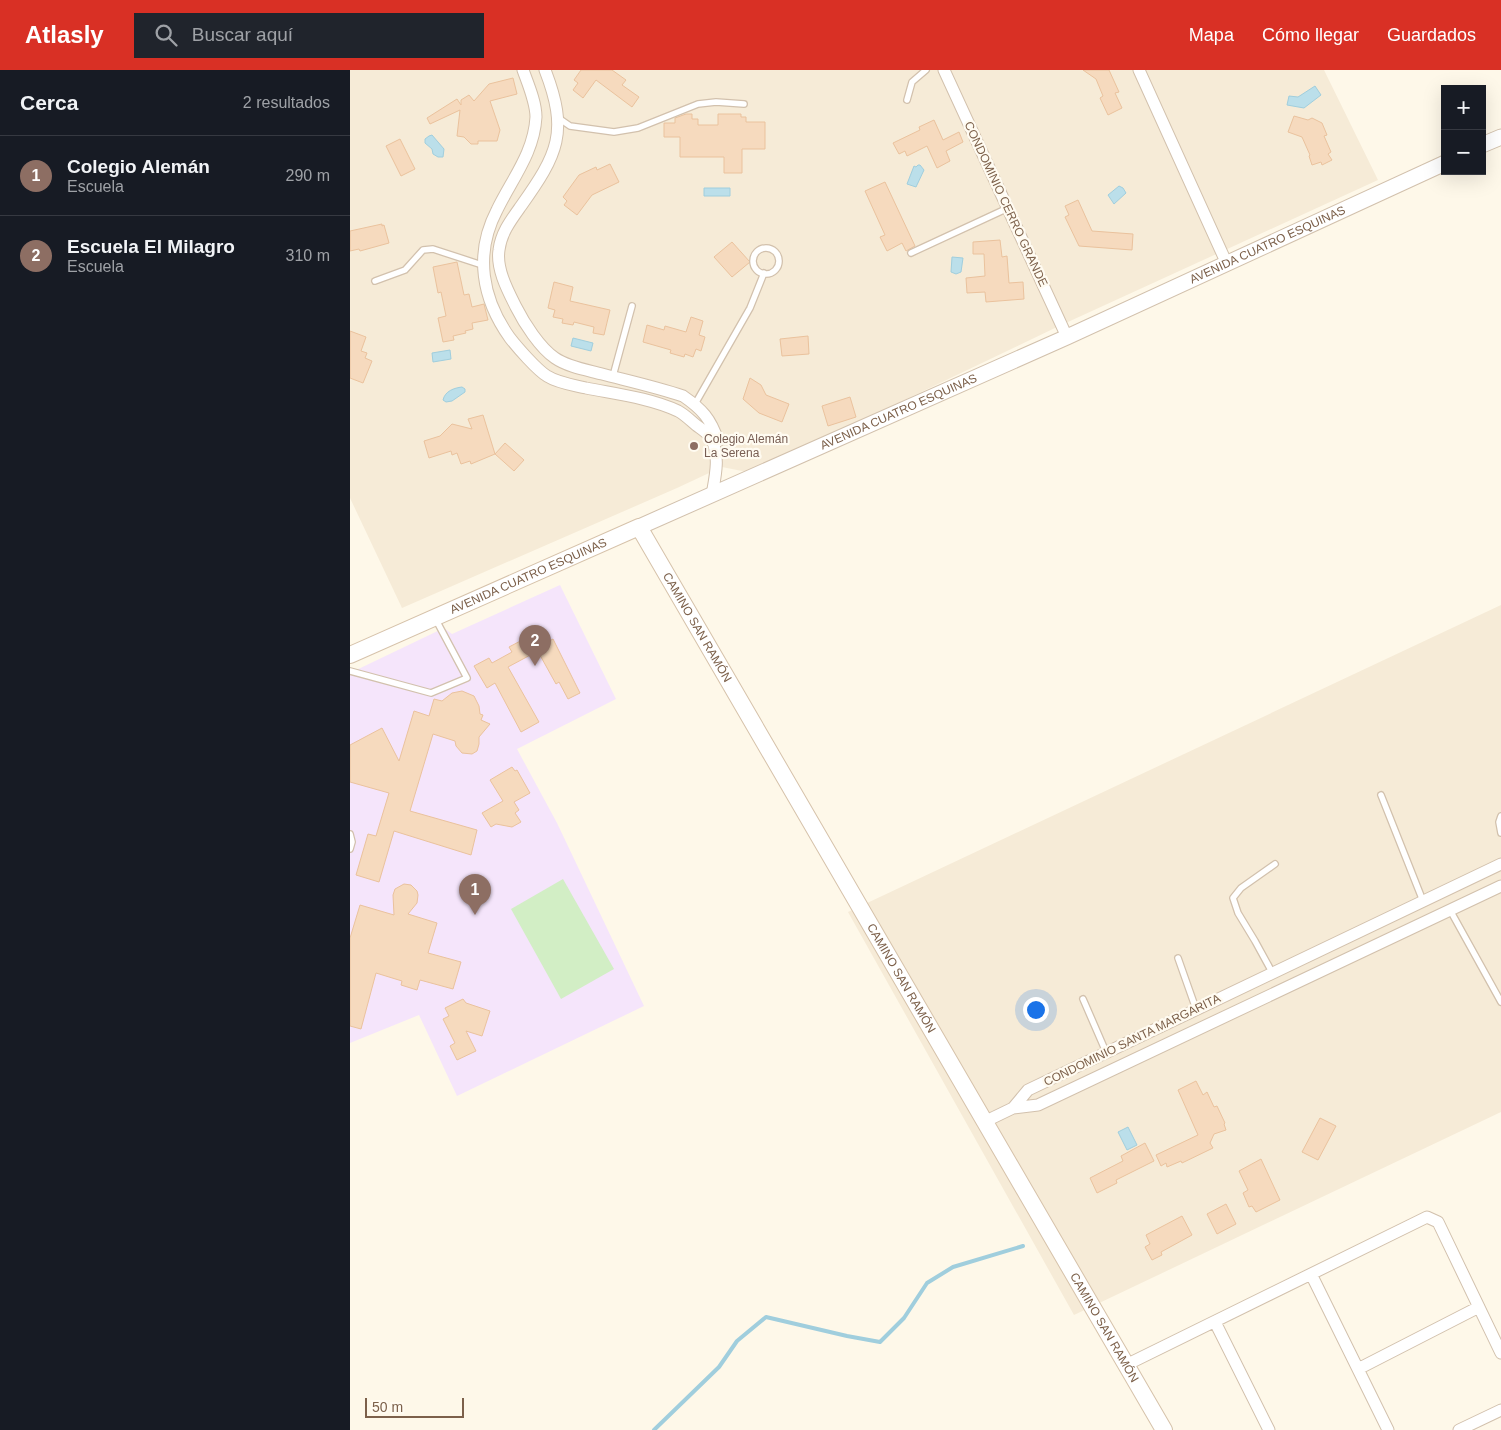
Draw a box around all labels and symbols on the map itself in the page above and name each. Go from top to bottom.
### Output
street label: CONDOMINIO CERRO GRANDE [961,119,1051,289]
street label: AVENIDA CUATRO ESQUINAS [1187,203,1348,287]
street label: AVENIDA CUATRO ESQUINAS [818,371,979,453]
place label: Colegio Alemán La Serena [704,432,788,460]
marker: Colegio Alemán La Serena [688,440,700,452]
street label: AVENIDA CUATRO ESQUINAS [448,535,609,617]
street label: CAMINO SAN RAMÓN [660,570,735,684]
pin: 2 [519,625,551,666]
pin: 1 [459,874,491,915]
street label: CAMINO SAN RAMÓN [864,921,939,1035]
street label: CONDOMINIO SANTA MARGARITA [1041,991,1223,1089]
your location [1023,997,1049,1023]
street label: CAMINO SAN RAMÓN [1067,1270,1142,1385]
scale bar [365,1395,464,1418]

